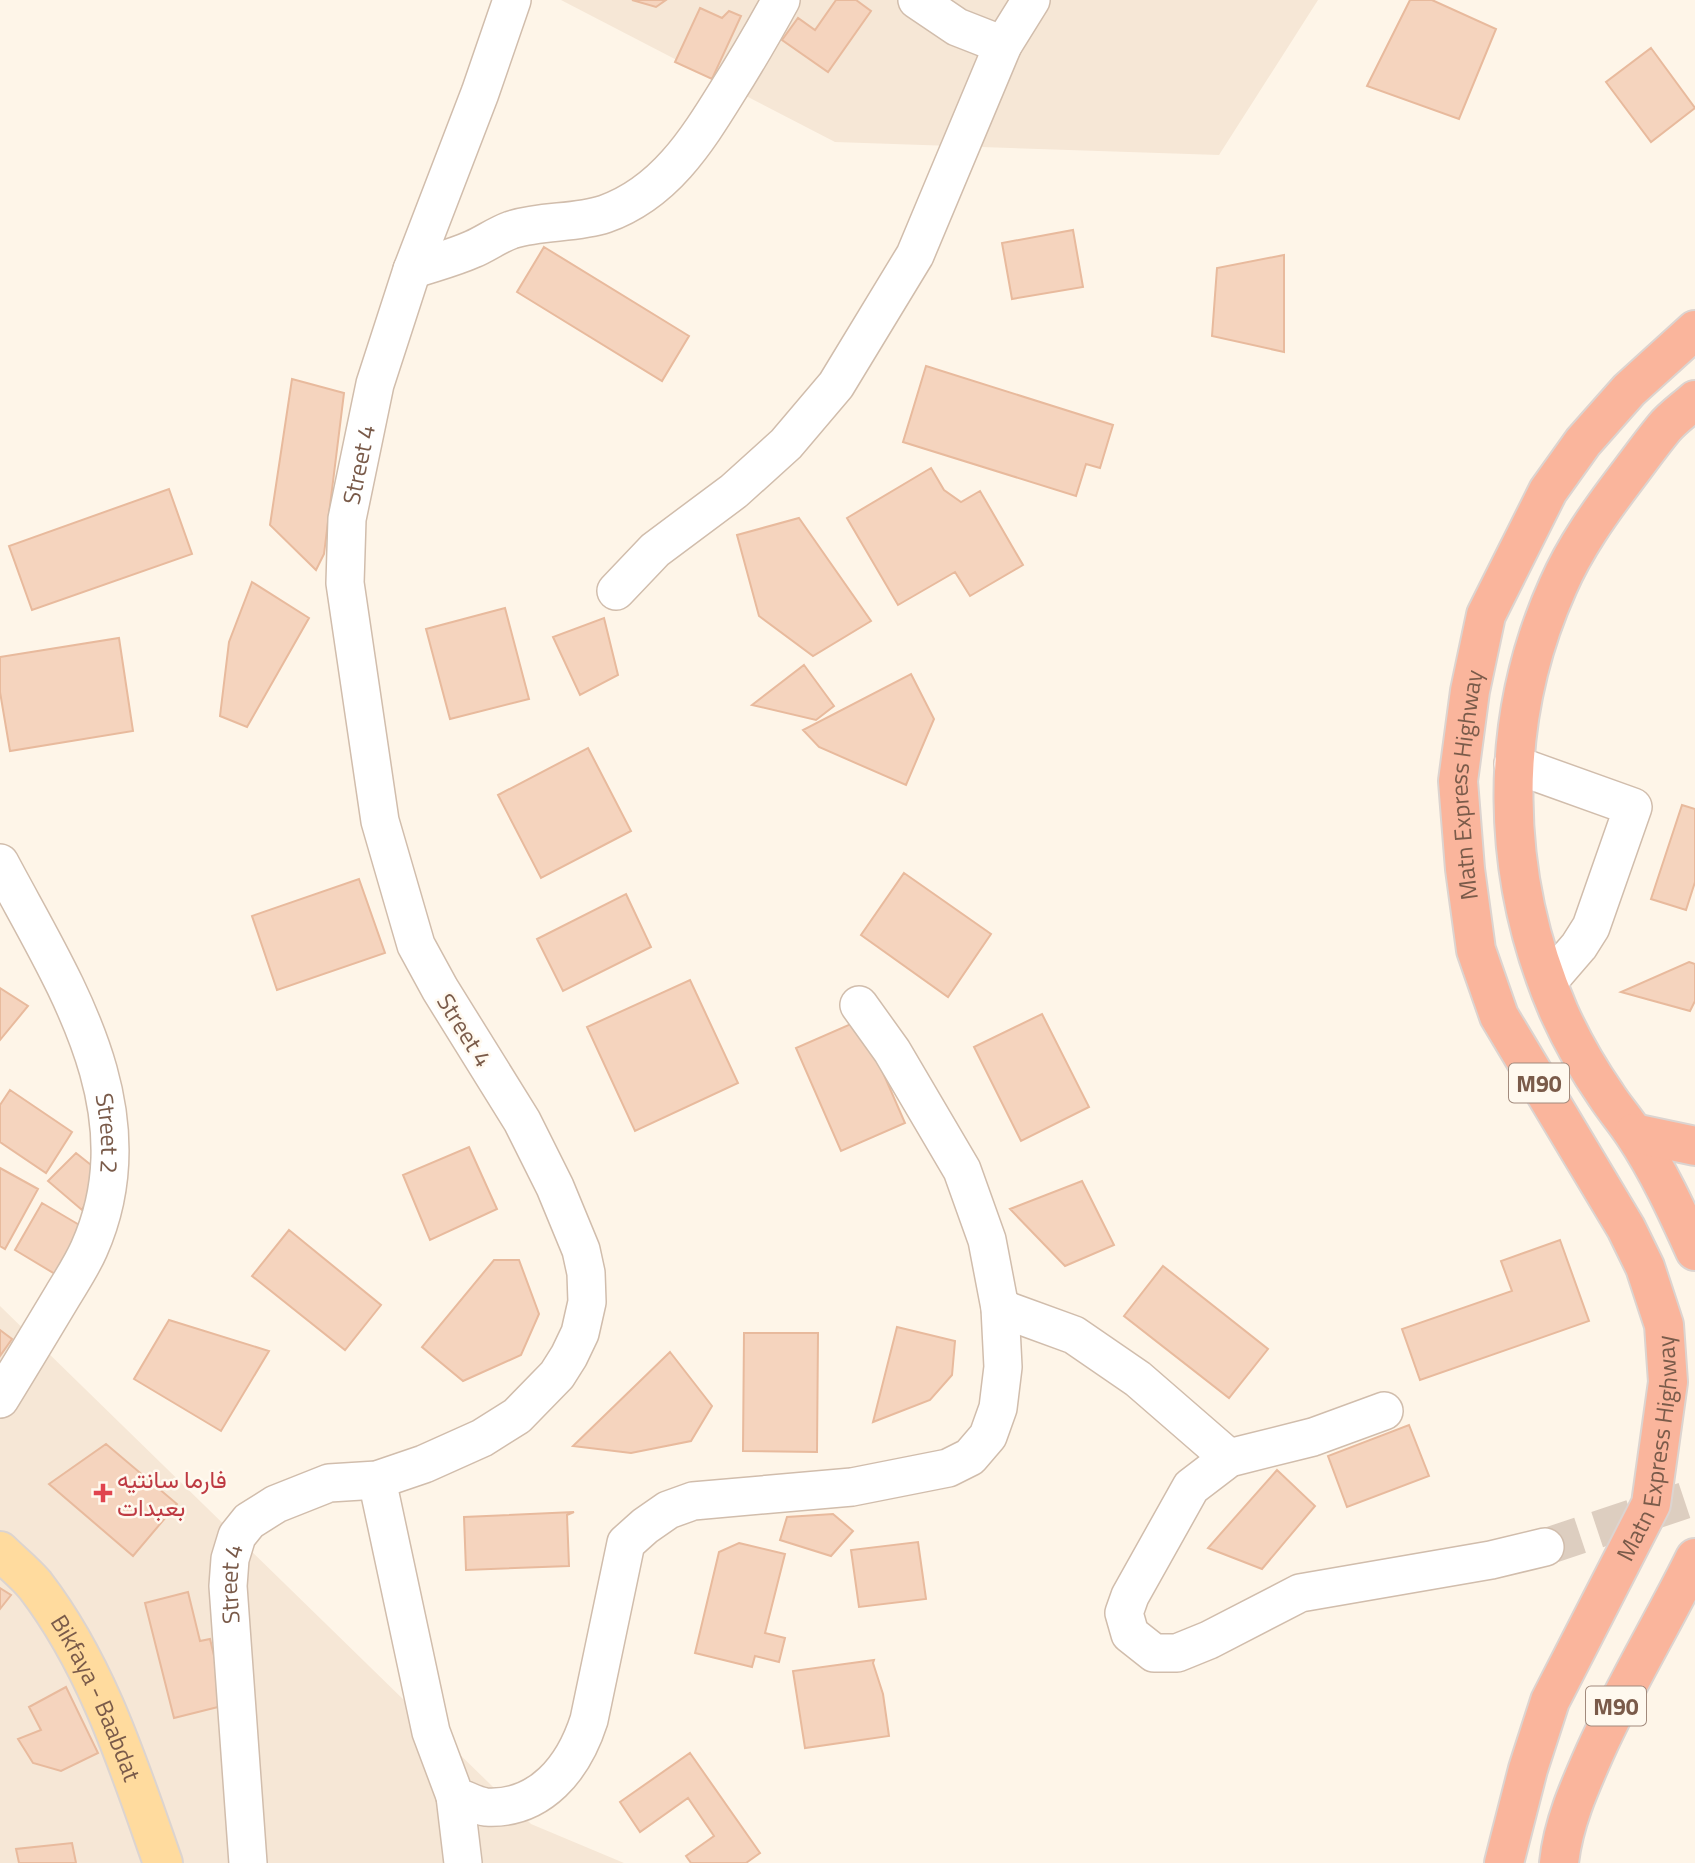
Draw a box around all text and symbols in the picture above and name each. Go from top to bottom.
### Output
street label: Street 4 [332,421,384,508]
street label: Matn Express Highway [1440,666,1492,902]
street label: Street 4 [428,986,502,1074]
road number: M90 [1509,1064,1569,1102]
street label: Street 2 [86,1090,128,1175]
street label: Matn Express Highway [1607,1334,1687,1567]
place label: فارما سانتيه بعبدات [117,1461,227,1525]
marker: فارما سانتيه بعبدات [95,1485,111,1501]
street label: Street 4 [210,1539,252,1625]
street label: Bikfaya - Baabdat [42,1607,151,1787]
road number: M90 [1586,1686,1646,1726]

